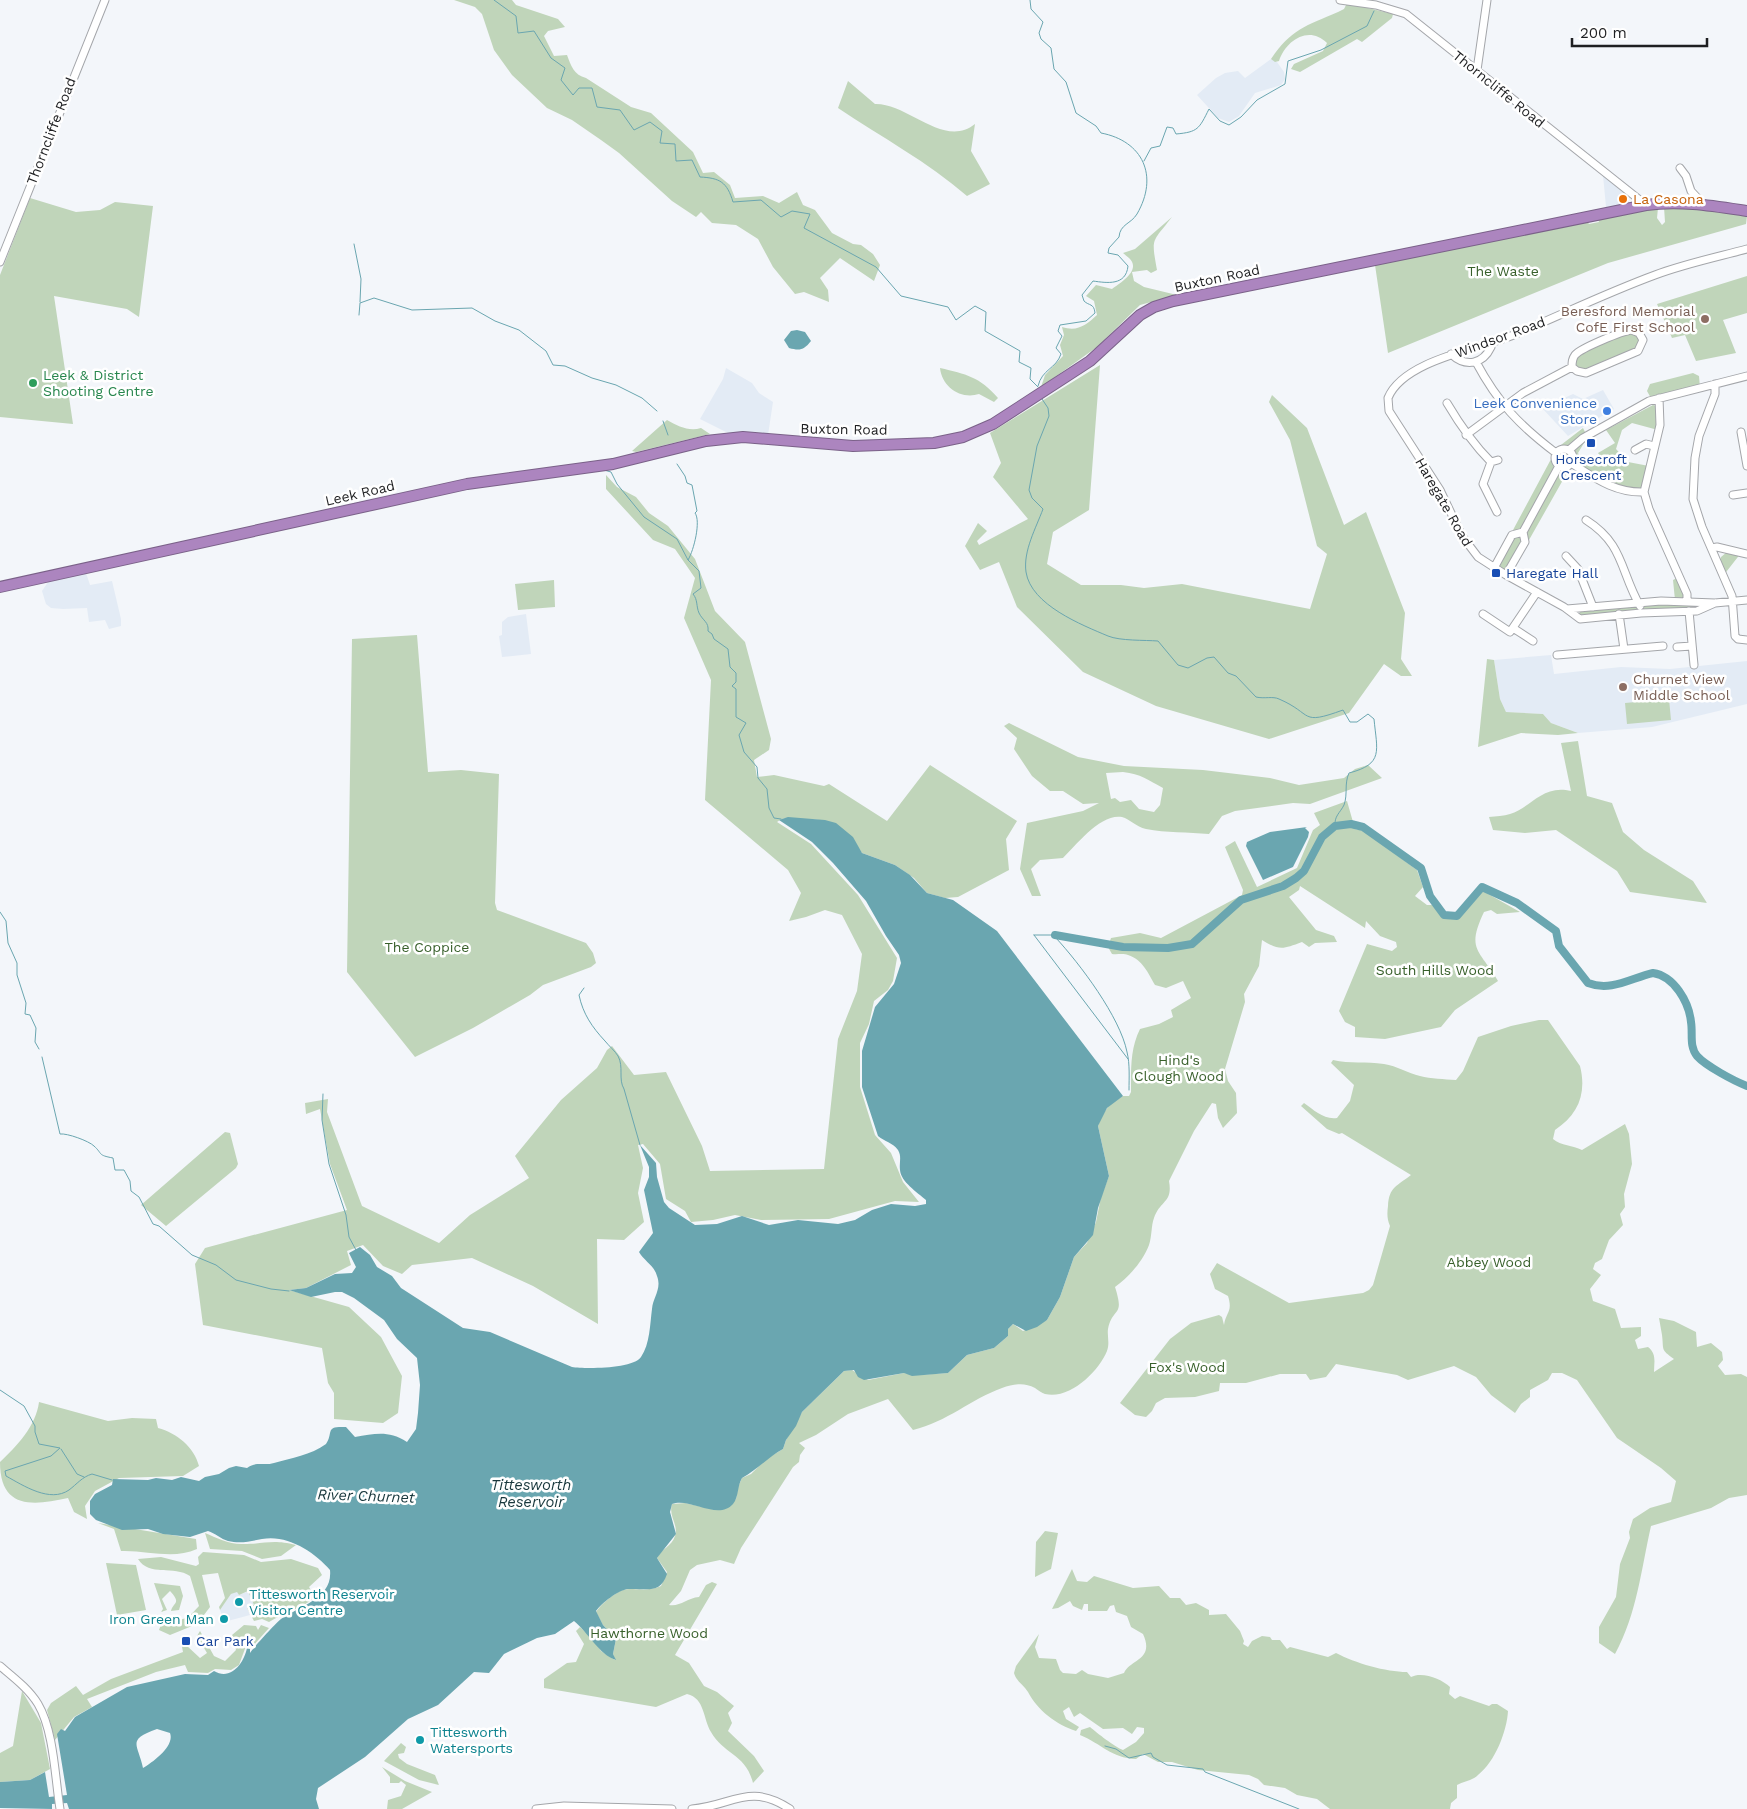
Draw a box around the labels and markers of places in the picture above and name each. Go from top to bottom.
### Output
place label: La Casona [1633,191,1704,207]
marker: La Casona [1617,193,1629,205]
place label: Beresford Memorial CofE First School [1561,303,1696,335]
marker: Beresford Memorial CofE First School [1699,313,1711,325]
place label: Leek & District Shooting Centre [43,367,153,399]
marker: Leek & District Shooting Centre [27,377,39,389]
place label: Leek Convenience Store [1473,395,1597,427]
marker: Leek Convenience Store [1601,405,1613,417]
marker: Horsecroft Crescent [1585,437,1597,449]
place label: Horsecroft Crescent [1555,451,1627,483]
place label: Haregate Hall [1506,565,1599,581]
marker: Haregate Hall [1490,567,1502,579]
place label: Churnet View Middle School [1633,671,1731,703]
marker: Churnet View Middle School [1617,681,1629,693]
place label: Tittesworth Reservoir Visitor Centre [249,1586,395,1618]
marker: Tittesworth Reservoir Visitor Centre [233,1596,245,1608]
place label: Iron Green Man [109,1611,214,1627]
marker: Iron Green Man [218,1613,230,1625]
place label: Car Park [196,1633,254,1649]
marker: Car Park [180,1635,192,1647]
place label: Tittesworth Watersports [430,1724,513,1756]
marker: Tittesworth Watersports [414,1734,426,1746]

